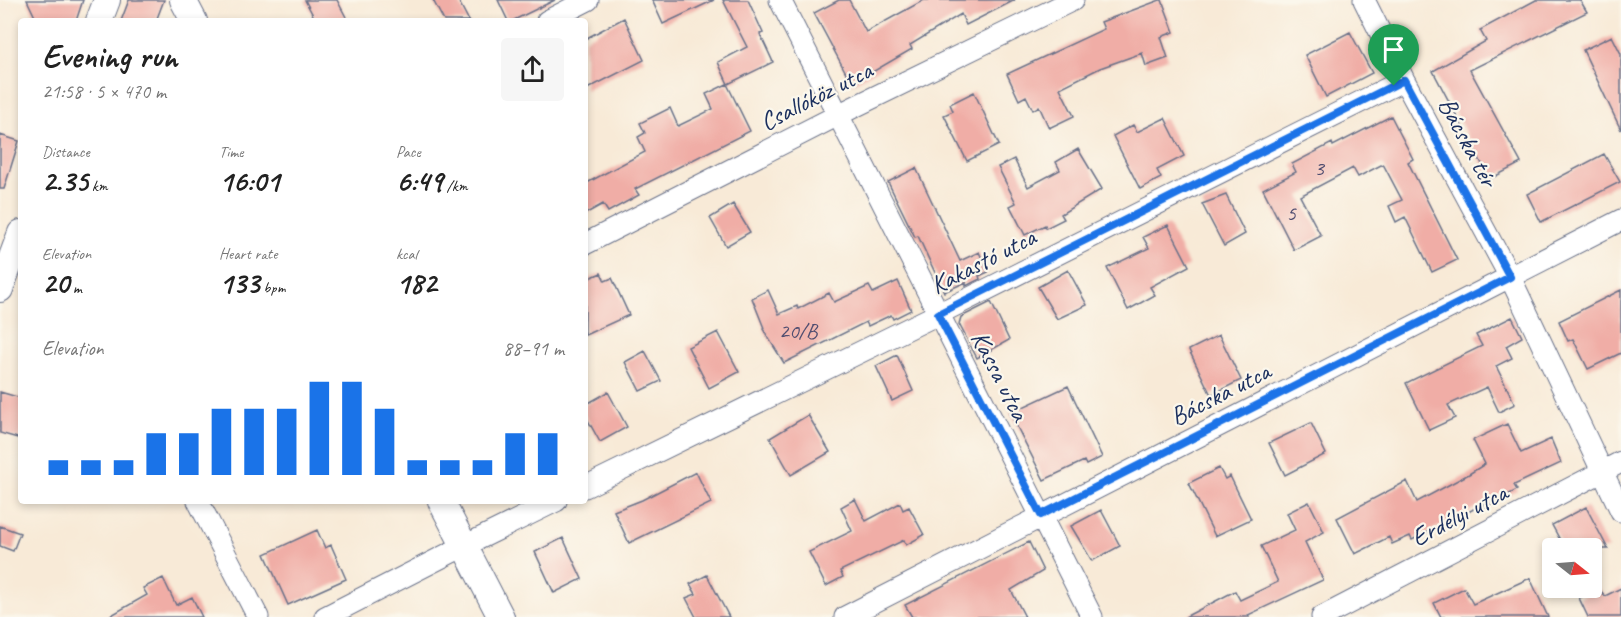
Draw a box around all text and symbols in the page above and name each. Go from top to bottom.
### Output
pin [1368,24,1419,86]
icon: arrive [1377,33,1410,66]
text: Evening run [42,35,177,77]
button: share [501,38,564,101]
street label: Csallóköz utca [754,53,879,138]
text: 21:58 · 5 × 470 m [42,79,166,104]
street label: Bácska tér [1431,92,1506,195]
text: Distance [42,142,90,162]
text: Time [219,142,243,162]
text: Pace [396,142,421,162]
house number: 3 [1314,154,1326,182]
text: 2.35 [42,162,88,200]
text: 16:01 [219,162,280,200]
text: 6:49 [396,162,443,200]
text: km [88,176,107,196]
text: /km [443,176,468,196]
house number: 5 [1286,199,1297,227]
street label: Kakastó utca [925,220,1043,302]
text: Elevation [42,244,91,264]
text: Heart rate [219,244,277,264]
text: kcal [396,244,417,264]
text: 20 [42,264,69,302]
text: 133 [219,264,260,302]
text: 182 [396,264,437,302]
text: m [69,278,82,298]
text: bpm [260,278,285,298]
house number: 20/B [779,317,819,345]
street label: Kassa utca [963,325,1037,428]
text: Elevation [42,336,104,361]
text: 88–91 m [503,336,564,361]
street label: Bácska utca [1164,354,1278,433]
street label: Erdélyi utca [1405,475,1515,554]
north arrow [1542,538,1602,598]
map controls [1542,538,1602,598]

